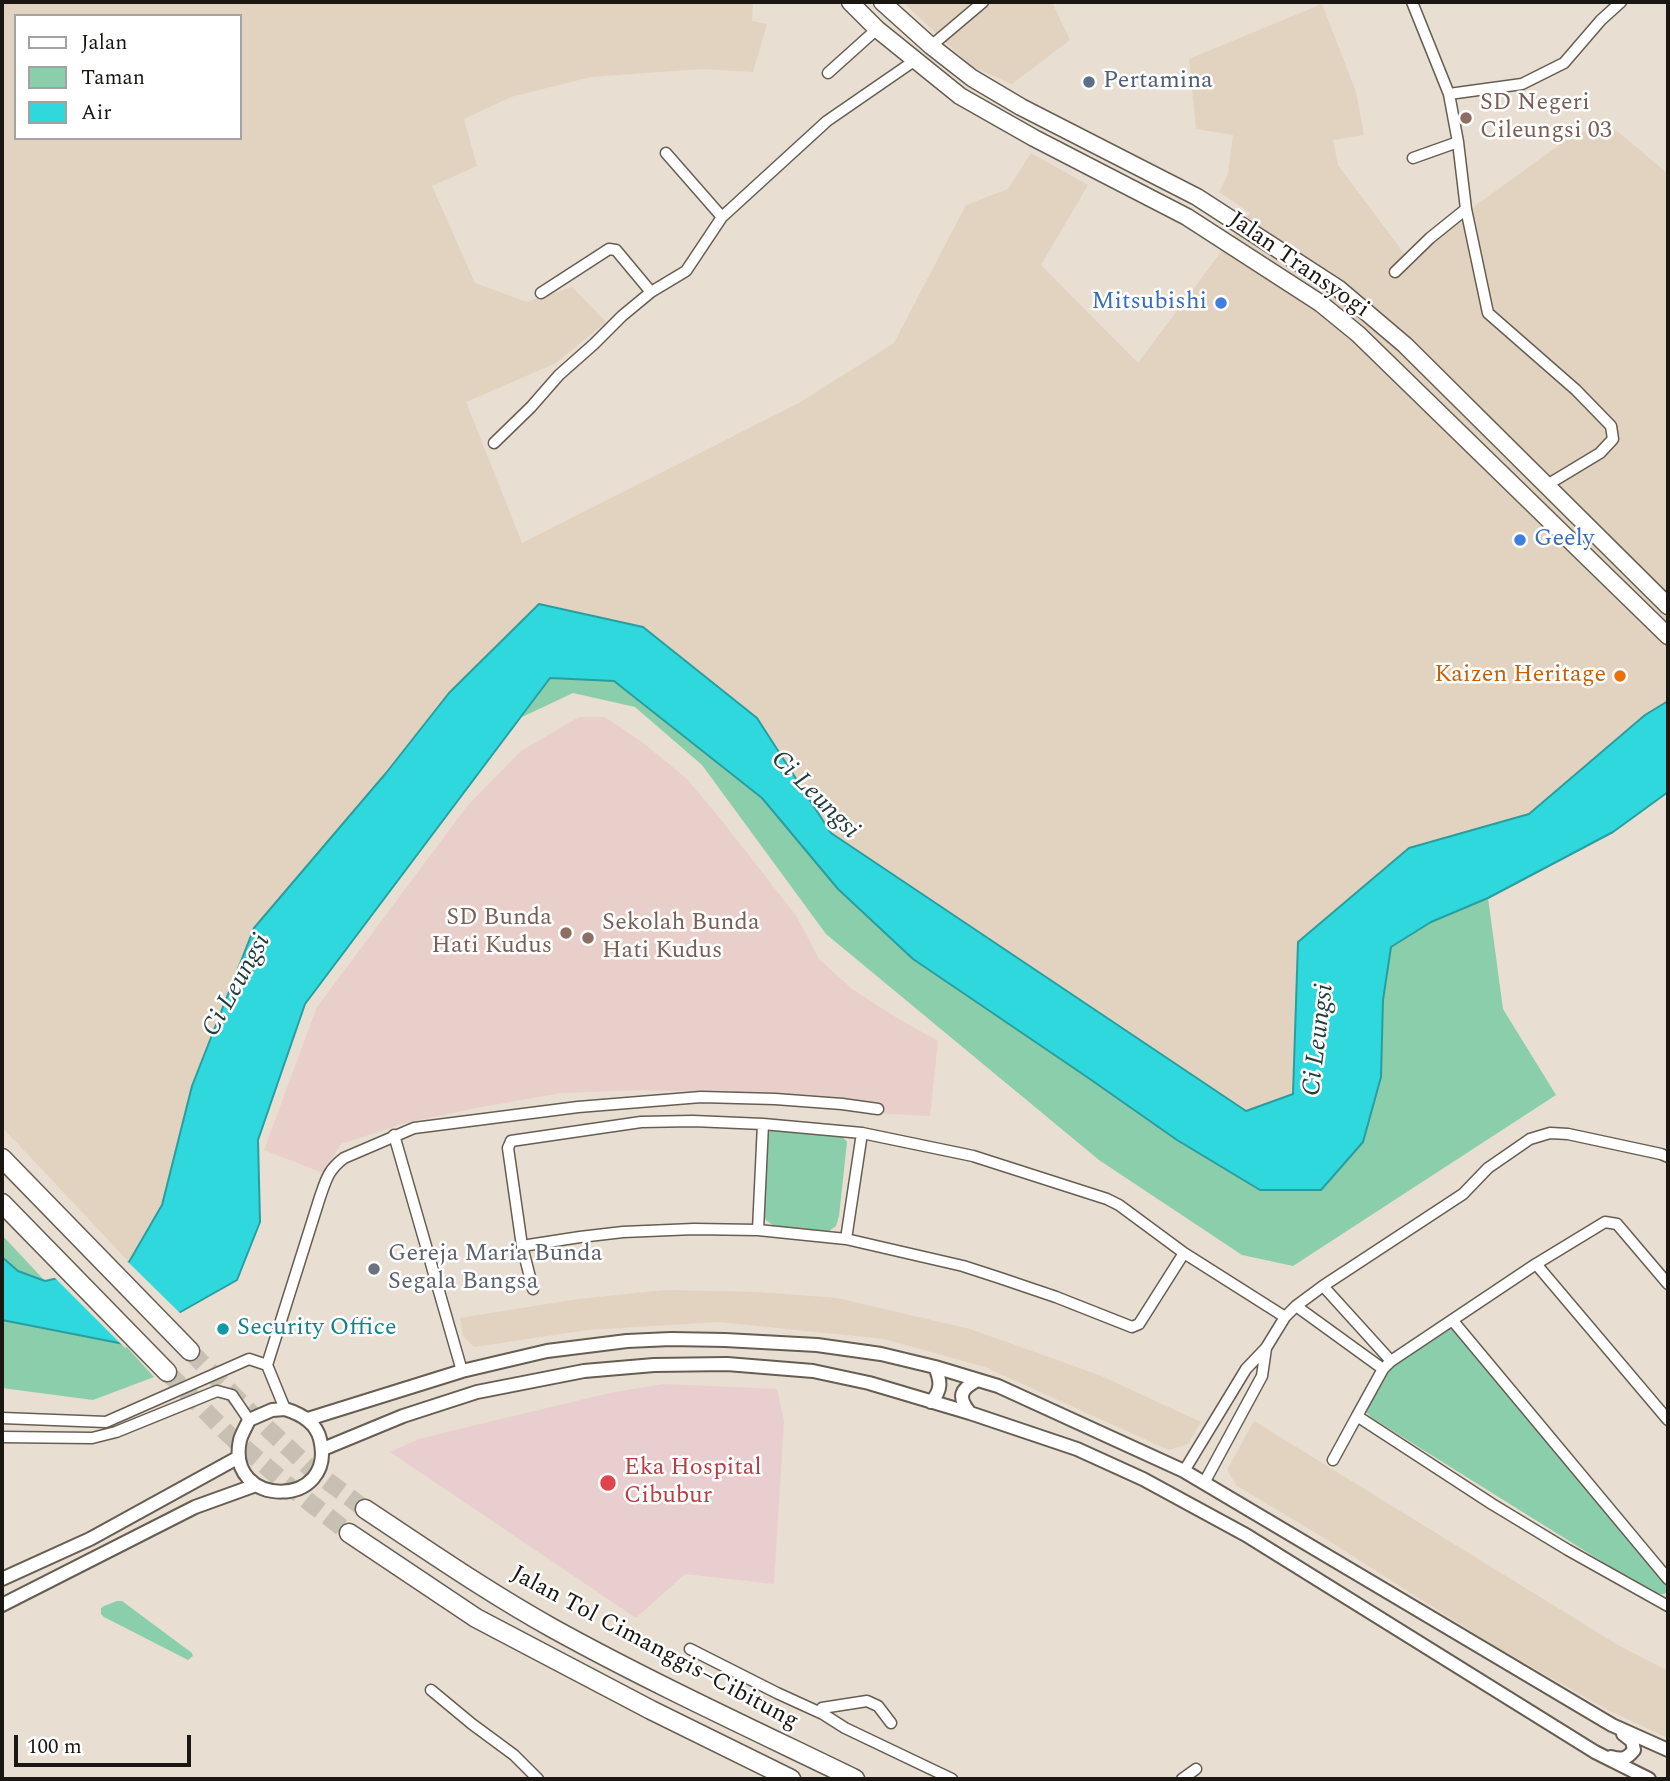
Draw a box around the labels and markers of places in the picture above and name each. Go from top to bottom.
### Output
place label: Pertamina [1103,68,1213,96]
marker: Pertamina [1081,74,1097,90]
place label: SD Negeri Cileungsi 03 [1480,90,1612,146]
marker: SD Negeri Cileungsi 03 [1458,110,1474,126]
place label: Mitsubishi [1091,289,1207,317]
marker: Mitsubishi [1213,295,1229,311]
place label: Geely [1534,526,1594,554]
marker: Geely [1512,532,1528,548]
place label: Kaizen Heritage [1434,662,1606,690]
marker: Kaizen Heritage [1612,668,1628,684]
place label: SD Bunda Hati Kudus [432,905,552,961]
place label: Sekolah Bunda Hati Kudus [602,910,760,966]
marker: SD Bunda Hati Kudus [558,925,574,941]
marker: Sekolah Bunda Hati Kudus [580,930,596,946]
place label: Gereja Maria Bunda Segala Bangsa [388,1241,602,1297]
marker: Gereja Maria Bunda Segala Bangsa [366,1261,382,1277]
place label: Security Office [237,1315,397,1343]
marker: Security Office [215,1321,231,1337]
place label: Eka Hospital Cibubur [624,1455,761,1511]
marker: Eka Hospital Cibubur [598,1473,618,1493]

